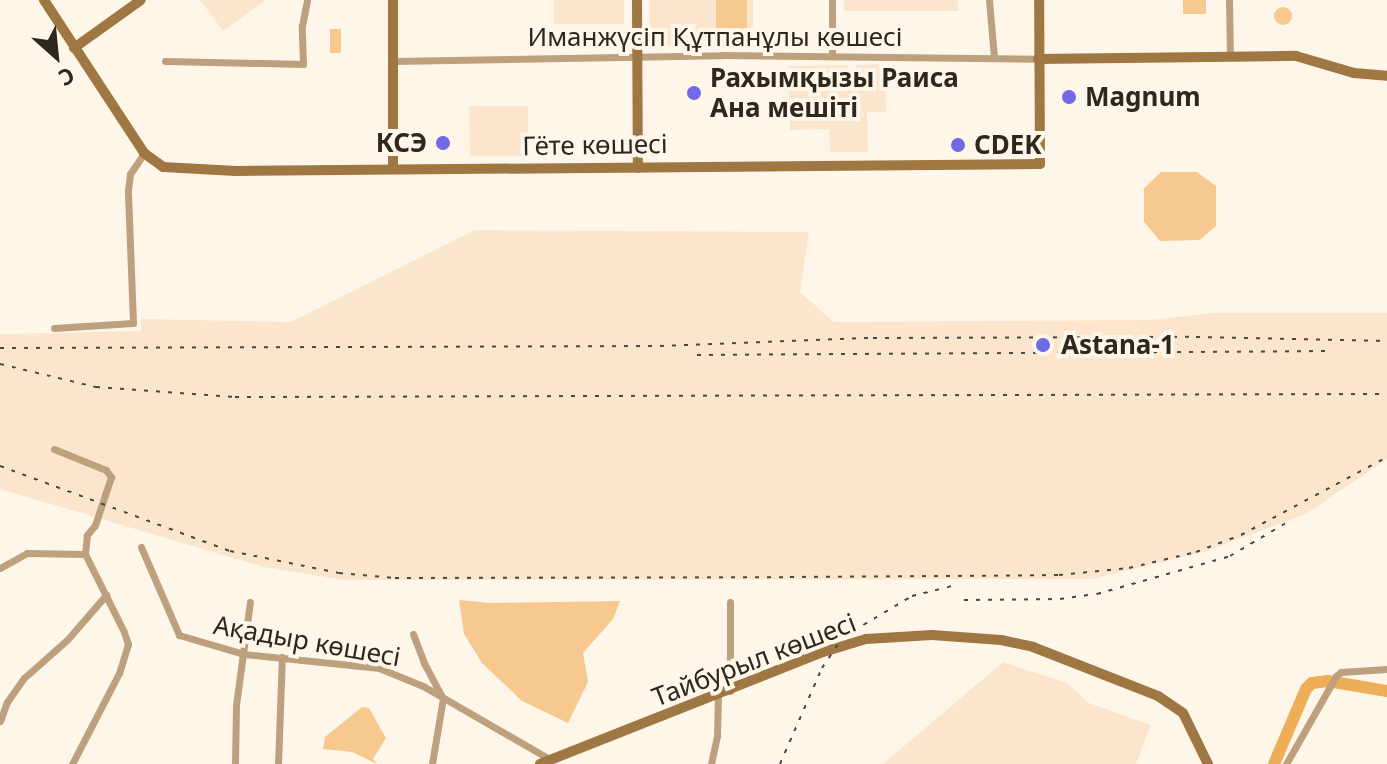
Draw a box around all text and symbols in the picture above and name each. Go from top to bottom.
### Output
north arrow [16,16,96,96]
street label: Иманжүсіп Құтпанұлы көшесі [528,21,902,53]
text: С [54,61,80,94]
place label: Рахымқызы Раиса Ана мешіті [710,62,959,124]
place label: Magnum [1085,81,1201,113]
marker: Рахымқызы Раиса Ана мешіті [685,84,703,102]
marker: Magnum [1060,88,1078,106]
place label: КСЭ [376,127,427,159]
street label: Гёте көшесі [522,128,668,162]
place label: CDEK [974,129,1042,161]
marker: КСЭ [434,134,452,152]
marker: CDEK [949,136,967,154]
place label: Astana-1 [1061,329,1175,361]
marker: Astana-1 [1032,334,1054,356]
street label: Тайбурыл көшесі [648,607,860,713]
street label: Ақадыр көшесі [211,609,403,673]

